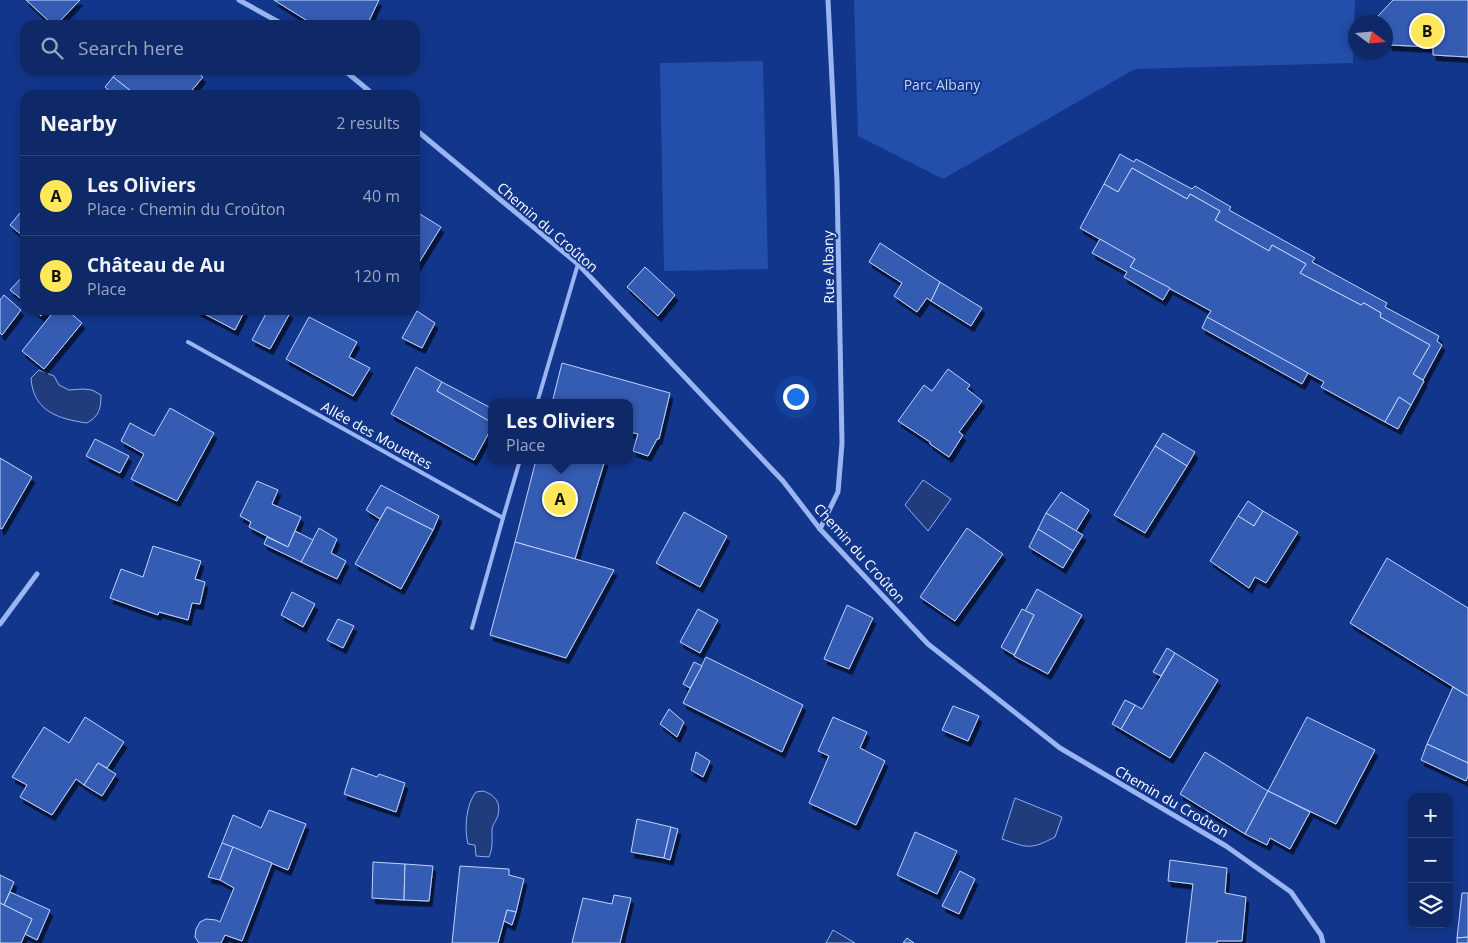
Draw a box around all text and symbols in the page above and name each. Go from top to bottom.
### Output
pin: B [1411,12,1443,50]
north arrow [1348,15,1393,60]
search box [20,20,420,75]
icon: search [38,34,66,62]
text: Search here [78,35,184,61]
park label: Parc Albany [904,75,981,94]
text: Nearby [40,109,117,137]
text: 2 results [336,112,400,134]
text: Les Oliviers [87,172,196,198]
street label: Chemin du Croûton [493,178,603,276]
text: A [50,185,62,207]
text: 40 m [363,185,400,207]
text: Place · Chemin du Croûton [87,198,285,220]
street label: Rue Albany [818,229,838,304]
text: Château de Au [87,252,225,278]
text: B [51,265,61,287]
text: 120 m [354,265,400,287]
text: Place [87,278,126,300]
your location [783,384,809,410]
street label: Allée des Mouettes [318,397,436,474]
popup [488,399,633,464]
text: Les Oliviers [506,408,615,434]
text: Place [506,434,545,456]
pin: A [544,480,576,518]
street label: Chemin du Croûton [810,499,910,607]
street label: Chemin du Croûton [1112,761,1232,841]
map controls [1408,793,1453,928]
button: + [1408,793,1453,838]
button: − [1408,838,1453,883]
button: layers [1408,883,1453,928]

